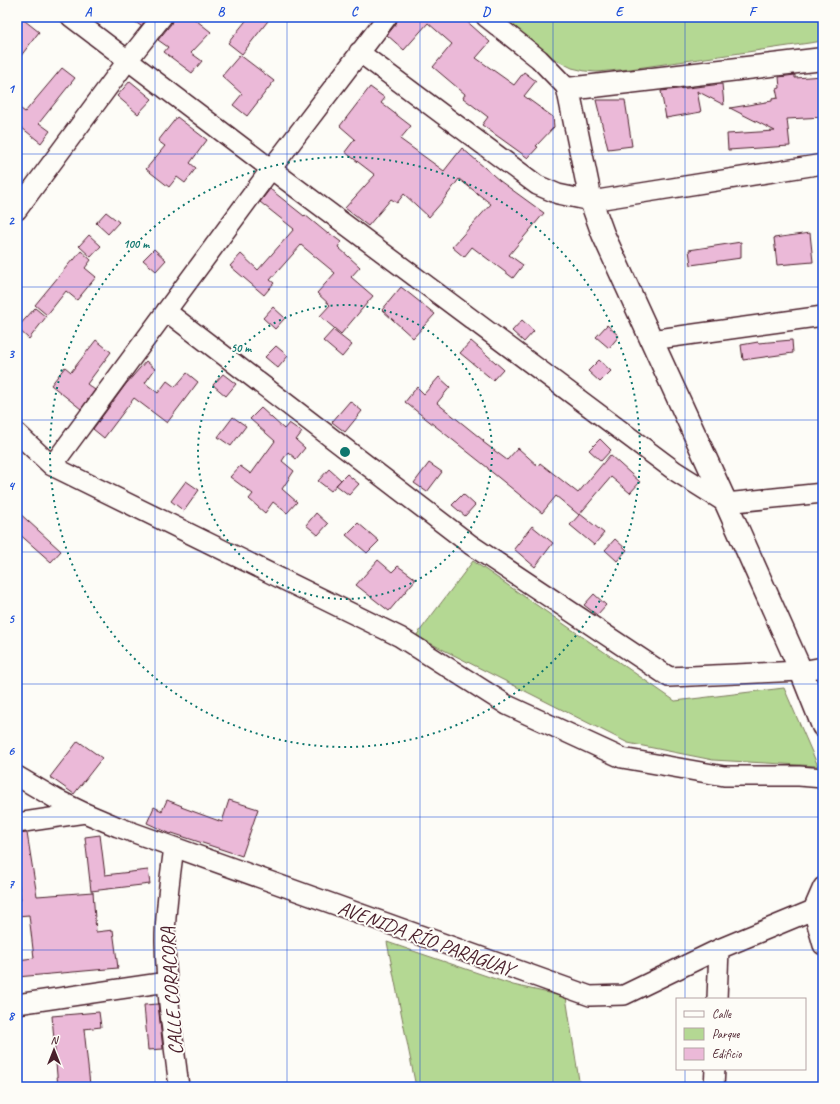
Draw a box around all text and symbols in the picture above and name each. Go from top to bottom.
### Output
text: A [85,4,93,20]
text: B [218,4,226,20]
text: C [351,4,359,20]
text: D [482,4,491,20]
text: E [616,4,625,20]
text: F [749,4,758,20]
text: 1 [8,81,16,97]
text: 2 [8,213,15,229]
text: 100 m [123,236,150,252]
text: 50 m [231,340,252,356]
text: 3 [8,346,15,362]
centre of rings [338,445,352,459]
text: 4 [8,478,16,494]
text: 5 [8,611,15,627]
text: 6 [8,743,15,759]
text: 7 [8,876,15,892]
street label: AVENIDA RÍO PARAGUAY [335,895,521,983]
street label: CALLE CORACORA [154,925,188,1056]
legend [676,998,806,1070]
text: Calle [712,1006,732,1022]
text: 8 [8,1008,16,1024]
text: Parque [712,1026,741,1042]
north arrow [34,1030,74,1070]
text: N [51,1033,60,1047]
text: Edificio [712,1046,742,1062]

